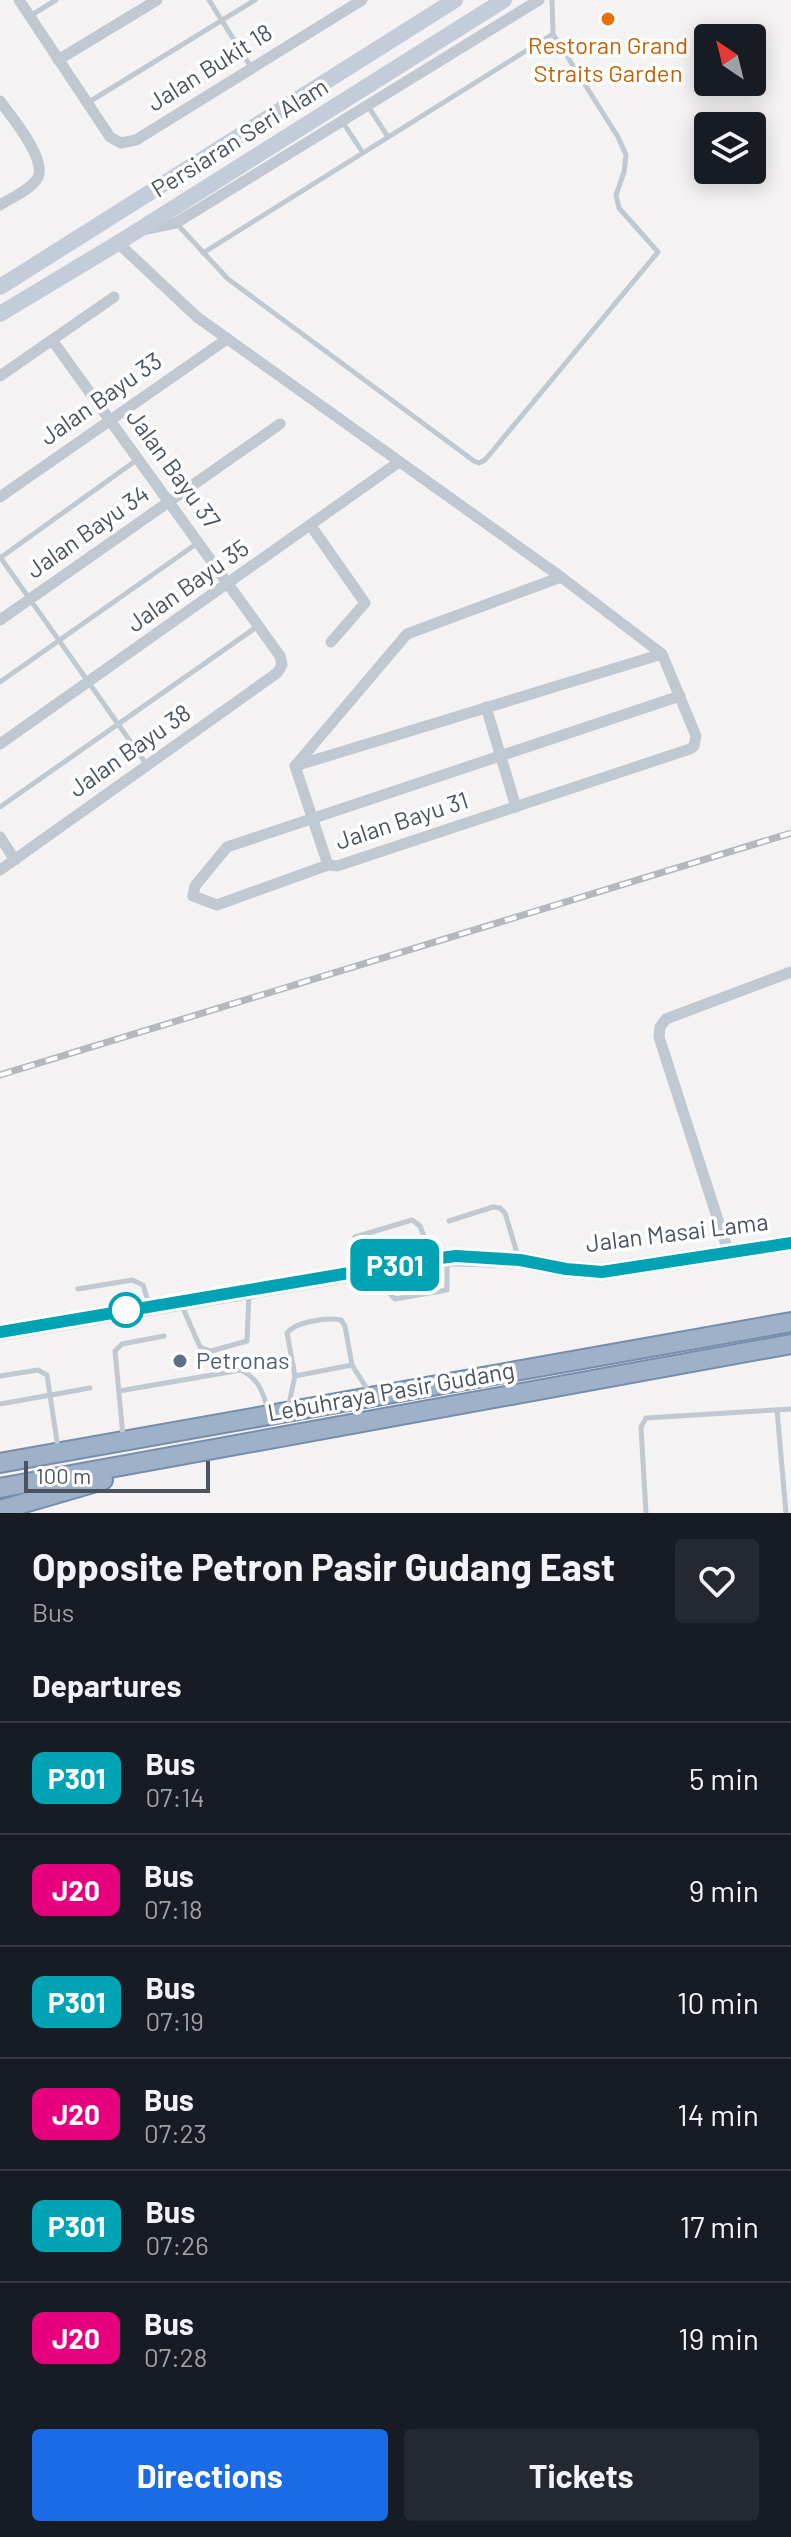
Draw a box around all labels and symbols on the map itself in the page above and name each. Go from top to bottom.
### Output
marker: Restoran Grand Straits Garden [599,10,617,28]
street label: Jalan Bukit 18 [141,17,277,117]
north arrow [694,24,766,96]
place label: Restoran Grand Straits Garden [528,30,688,87]
street label: Persiaran Seri Alam [146,71,333,203]
street label: Jalan Bayu 33 [34,345,167,450]
street label: Jalan Bayu 37 [121,403,227,534]
street label: Jalan Bayu 34 [20,478,154,584]
street label: Jalan Bayu 35 [121,532,254,637]
street label: Jalan Bayu 38 [63,697,196,802]
street label: Jalan Bayu 31 [331,784,472,855]
street label: Jalan Masai Lama [584,1206,770,1257]
line badge: P301 [339,1239,451,1291]
unlabelled marker [109,1293,143,1327]
place label: Petronas [196,1345,290,1374]
marker: Petronas [171,1352,189,1370]
street label: Lebuhraya Pasir Gudang [265,1355,517,1427]
scale bar [24,1457,210,1493]

